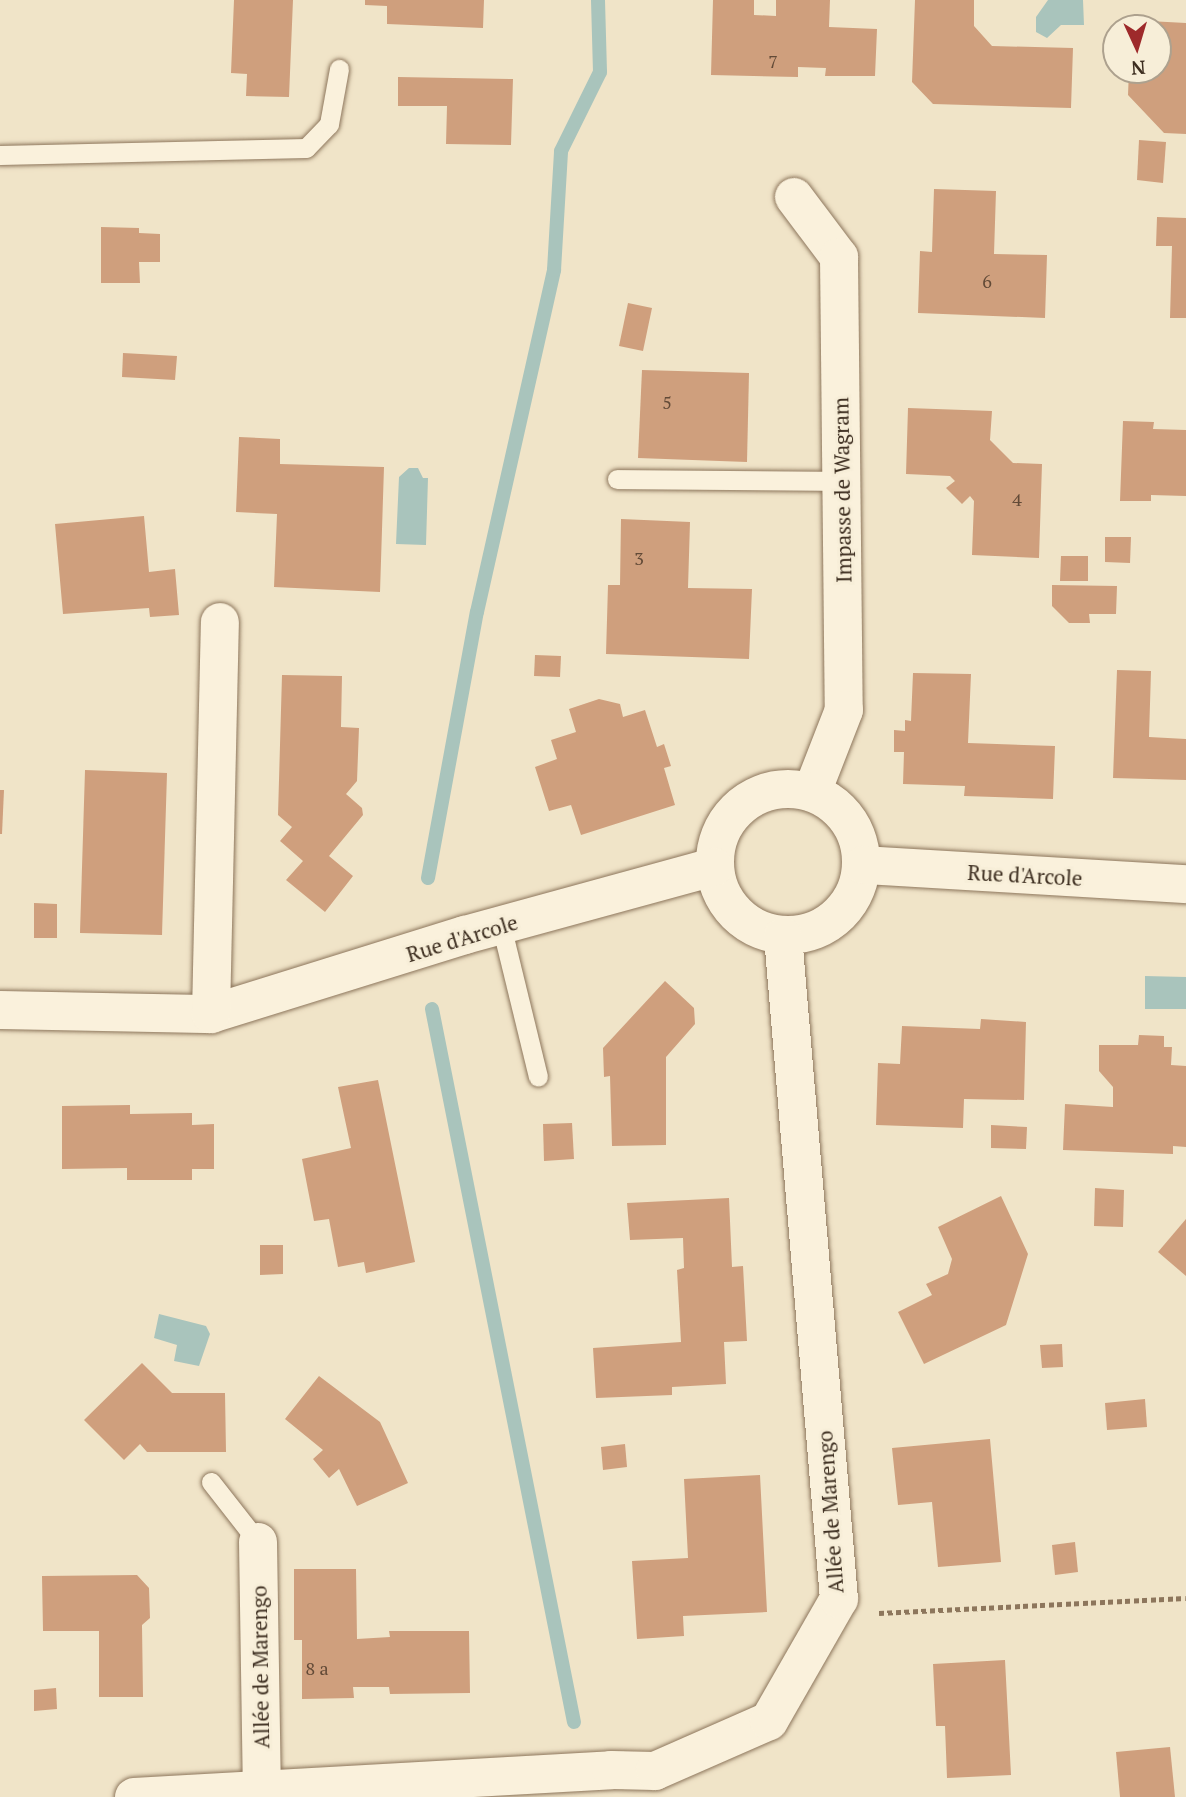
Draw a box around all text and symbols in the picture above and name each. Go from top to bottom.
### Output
north arrow [1102,14,1172,84]
house number: 7 [768,50,778,72]
text: N [1130,55,1146,81]
house number: 6 [982,270,992,292]
house number: 5 [662,391,672,413]
street label: Impasse de Wagram [828,397,856,583]
house number: 4 [1012,488,1022,510]
house number: 3 [634,547,644,569]
street label: Rue d'Arcole [967,859,1083,891]
street label: Rue d'Arcole [403,909,521,967]
street label: Allée de Marengo [812,1430,848,1594]
street label: Allée de Marengo [246,1585,274,1749]
house number: 8 a [305,1657,329,1679]

